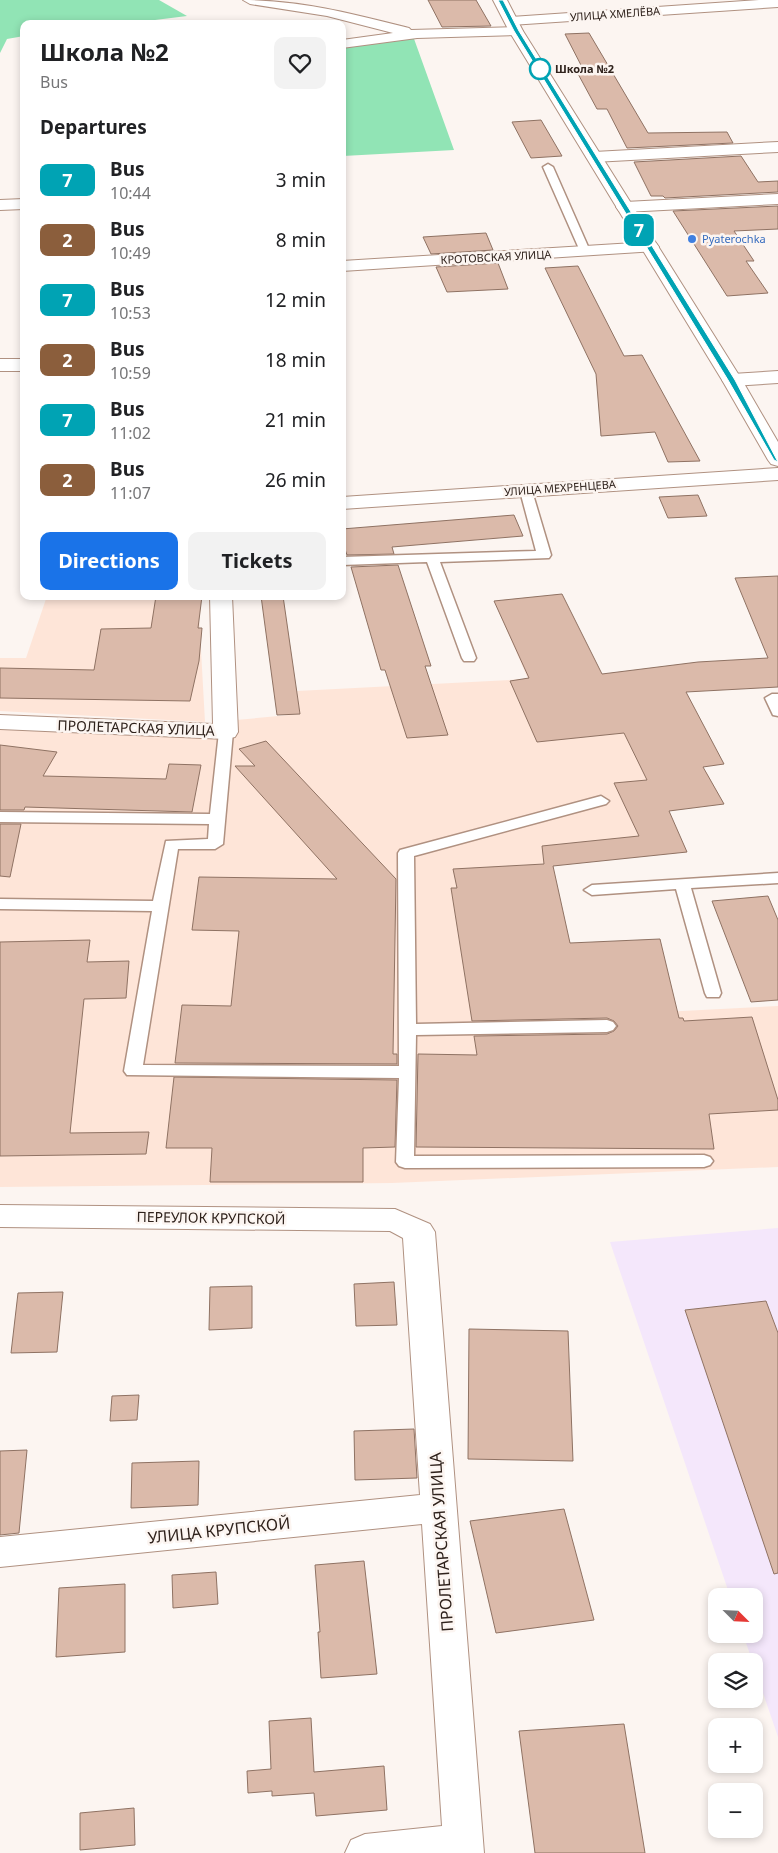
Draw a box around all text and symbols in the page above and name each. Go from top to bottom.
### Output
street label: УЛИЦА ХМЕЛЁВА [569,3,662,24]
text: Школа №2 [40,35,169,68]
button: heart [274,37,326,89]
marker: Школа №2 [529,58,551,80]
place label: Школа №2 [555,61,614,76]
text: Bus [40,71,68,93]
text: Departures [40,114,147,140]
text: Bus [110,156,145,182]
text: 3 min [276,167,326,193]
text: 7 [62,168,73,192]
text: 10:44 [110,182,151,204]
line badge: 7 [623,214,655,246]
text: Bus [110,216,145,242]
text: 7 [634,218,644,242]
text: 8 min [276,227,326,253]
text: 2 [62,228,73,252]
place label: Pyaterochka [702,231,766,246]
marker: Pyaterochka [686,233,698,245]
text: 10:49 [110,242,151,264]
street label: КРОТОВСКАЯ УЛИЦА [440,246,553,267]
text: Bus [110,276,145,302]
text: 12 min [265,287,326,313]
text: 7 [62,288,73,312]
text: 10:53 [110,302,151,324]
text: Bus [110,336,145,362]
text: 18 min [265,347,326,373]
text: 2 [62,348,73,372]
text: 10:59 [110,362,151,384]
text: Bus [110,396,145,422]
text: 21 min [265,407,326,433]
text: 7 [62,408,73,432]
text: 11:02 [110,422,151,444]
text: Bus [110,456,145,482]
text: 26 min [265,467,326,493]
text: 2 [62,468,73,492]
street label: УЛИЦА МЕХРЕНЦЕВА [504,476,617,499]
text: 11:07 [110,482,151,504]
button: Directions [40,532,178,590]
button: Tickets [188,532,326,590]
street label: ПРОЛЕТАРСКАЯ УЛИЦА [57,715,215,740]
street label: ПЕРЕУЛОК КРУПСКОЙ [136,1207,286,1228]
street label: ПРОЛЕТАРСКАЯ УЛИЦА [424,1451,458,1632]
street label: УЛИЦА КРУПСКОЙ [147,1512,291,1548]
north arrow [708,1588,762,1642]
map controls [708,1588,763,1838]
button: layers [708,1653,763,1708]
button: + [708,1718,763,1773]
button: − [708,1783,763,1838]

